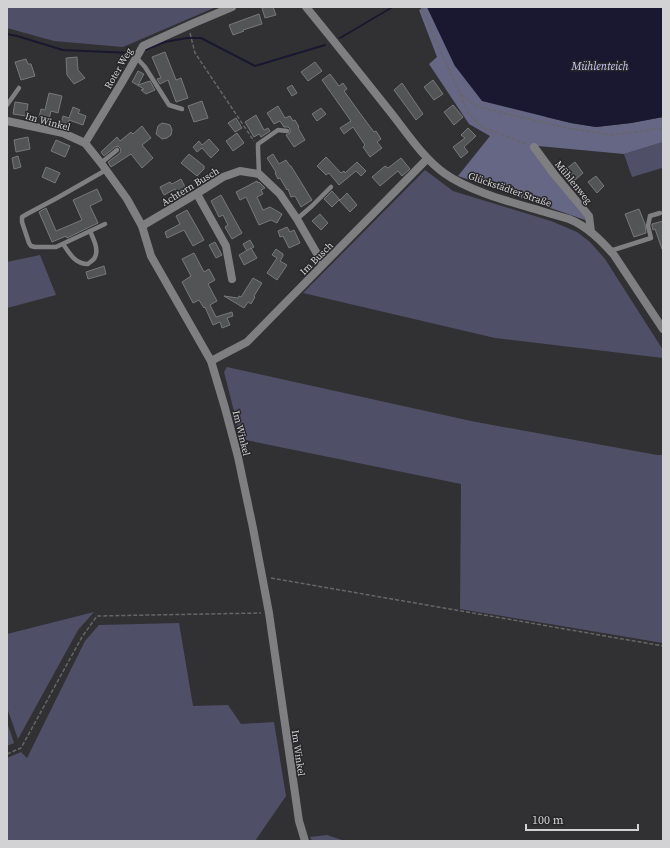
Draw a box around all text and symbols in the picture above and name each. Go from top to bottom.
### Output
street label: Roter Weg [101,45,135,91]
water label: Mühlenteich [570,59,629,74]
street label: Im Winkel [24,109,72,134]
street label: Mühlenweg [552,158,595,207]
street label: Achtern Busch [159,164,222,209]
street label: Glückstädter Straße [466,169,553,210]
street label: Im Busch [297,239,336,278]
street label: Im Winkel [230,409,253,457]
street label: Im Winkel [289,729,308,777]
scale bar [526,806,638,832]
text: 100 m [532,812,564,828]

